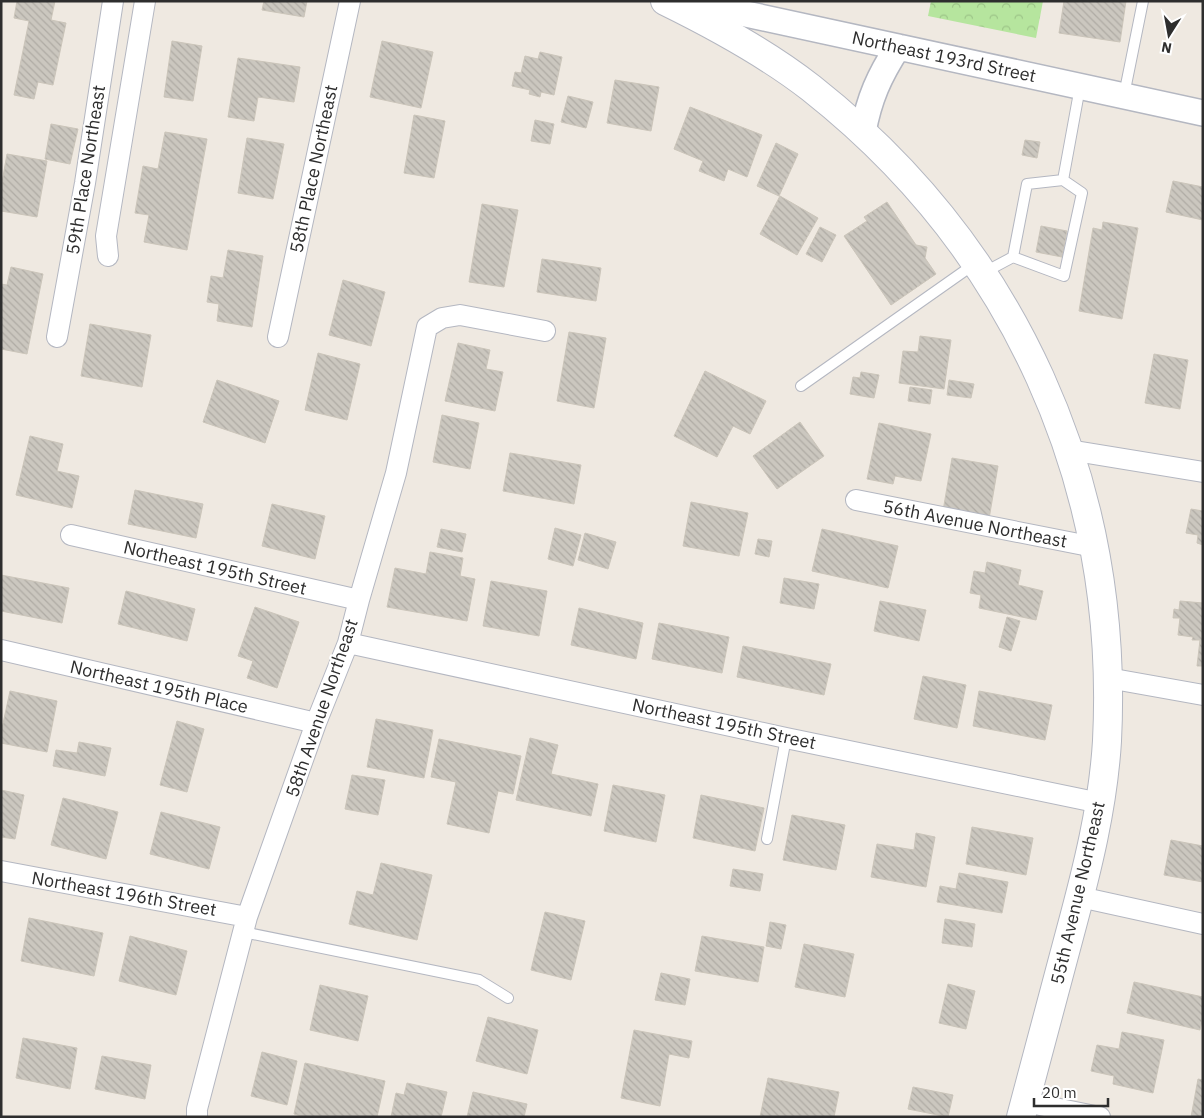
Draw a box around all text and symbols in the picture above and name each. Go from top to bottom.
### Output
north arrow [1144,10,1194,60]
street label: Northeast 193rd Street [850,26,1038,87]
text: N [1160,38,1173,58]
street label: 59th Place Northeast [61,83,110,256]
street label: 58th Place Northeast [284,83,343,255]
street label: 56th Avenue Northeast [881,494,1069,553]
street label: Northeast 195th Street [121,535,309,600]
street label: 58th Avenue Northeast [280,616,363,800]
street label: Northeast 195th Place [68,655,251,718]
street label: Northeast 195th Street [630,693,818,754]
street label: 55th Avenue Northeast [1045,799,1110,987]
street label: Northeast 196th Street [30,866,218,921]
scale bar [1034,1076,1108,1108]
text: 20 m [1042,1083,1077,1102]

